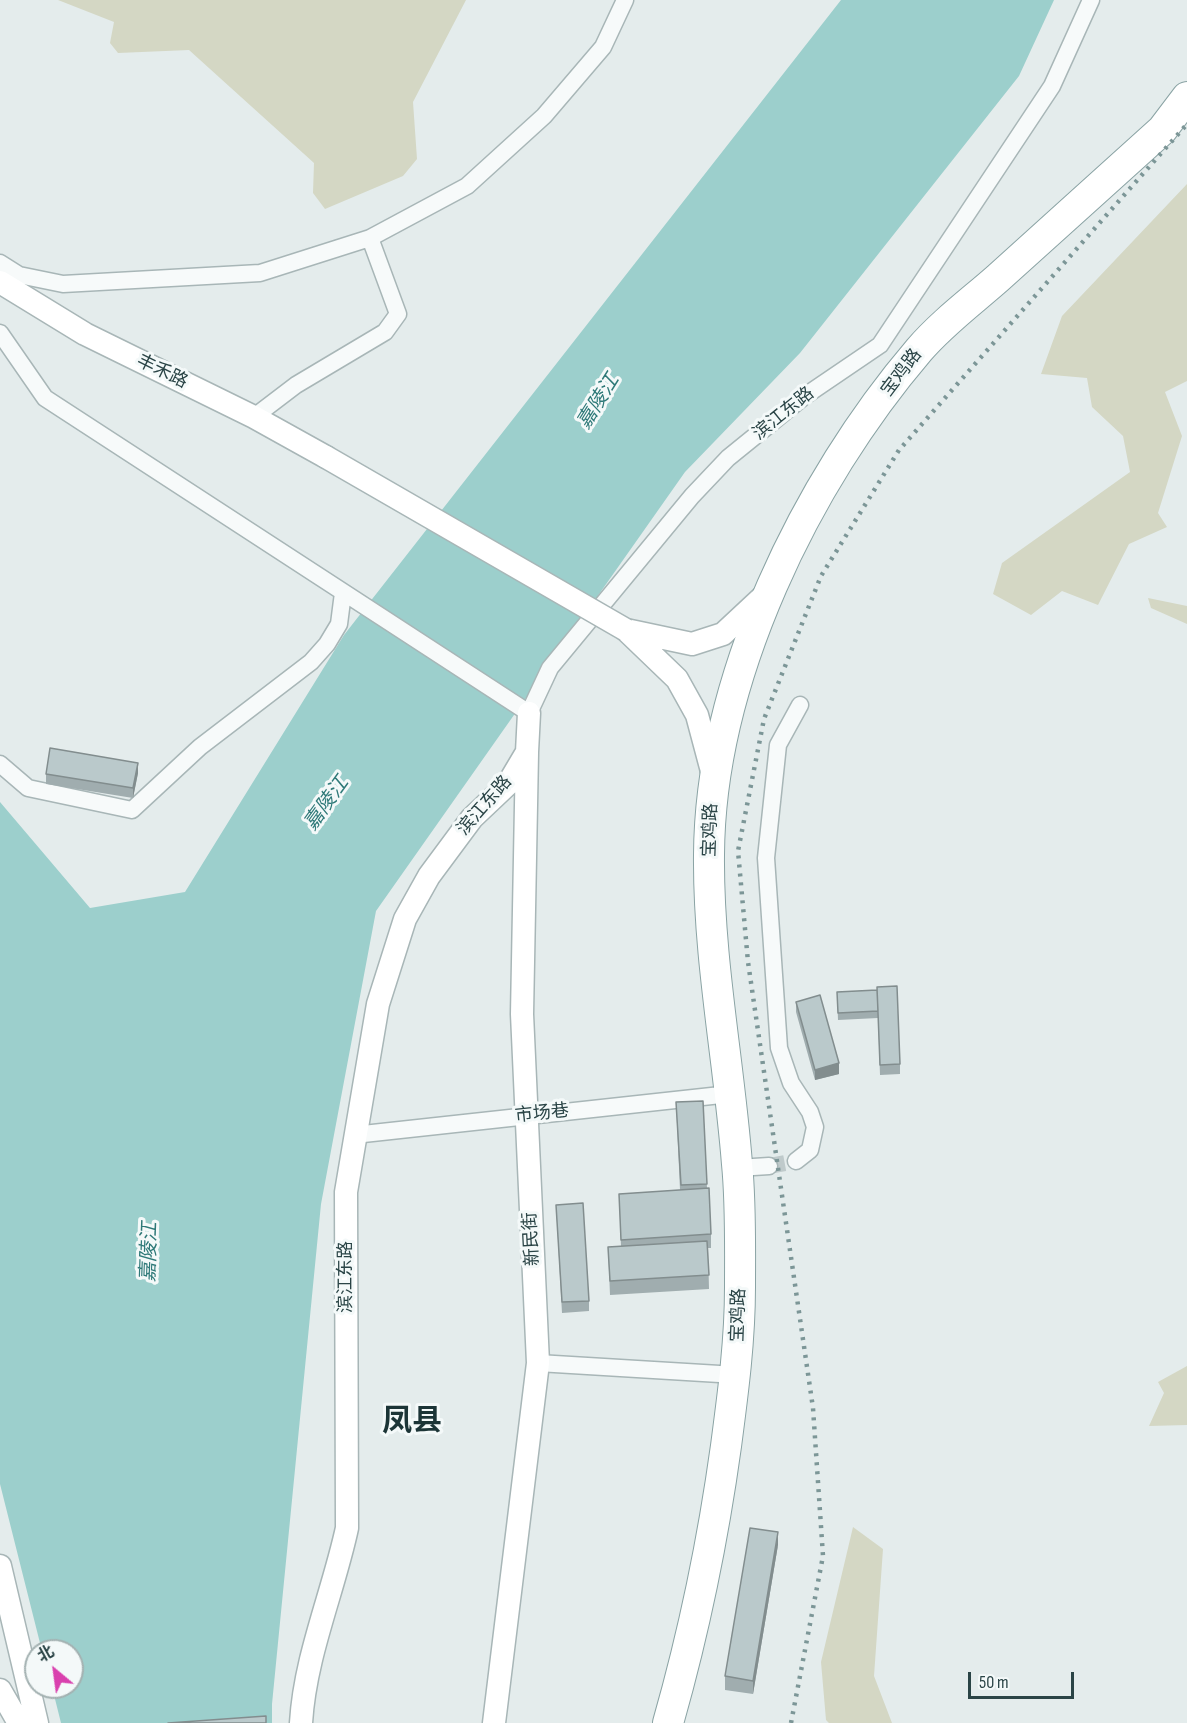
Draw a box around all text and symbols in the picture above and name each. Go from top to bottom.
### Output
street label: 宝鸡路 [877,345,927,401]
street label: 丰禾路 [133,350,191,394]
water label: 嘉陵江 [573,370,625,434]
street label: 滨江东路 [749,383,819,445]
street label: 滨江东路 [453,772,517,840]
water label: 嘉陵江 [300,773,354,835]
street label: 宝鸡路 [699,803,723,857]
street label: 市场巷 [514,1100,570,1128]
street label: 新民街 [520,1211,544,1267]
water label: 嘉陵江 [137,1222,163,1282]
street label: 滨江东路 [335,1241,357,1313]
street label: 宝鸡路 [727,1288,751,1342]
district label: 凤县 [382,1404,442,1440]
north arrow [24,1639,84,1699]
text: 北 [34,1642,58,1667]
scale bar [971,1660,1078,1698]
text: 50 m [979,1672,1009,1693]

